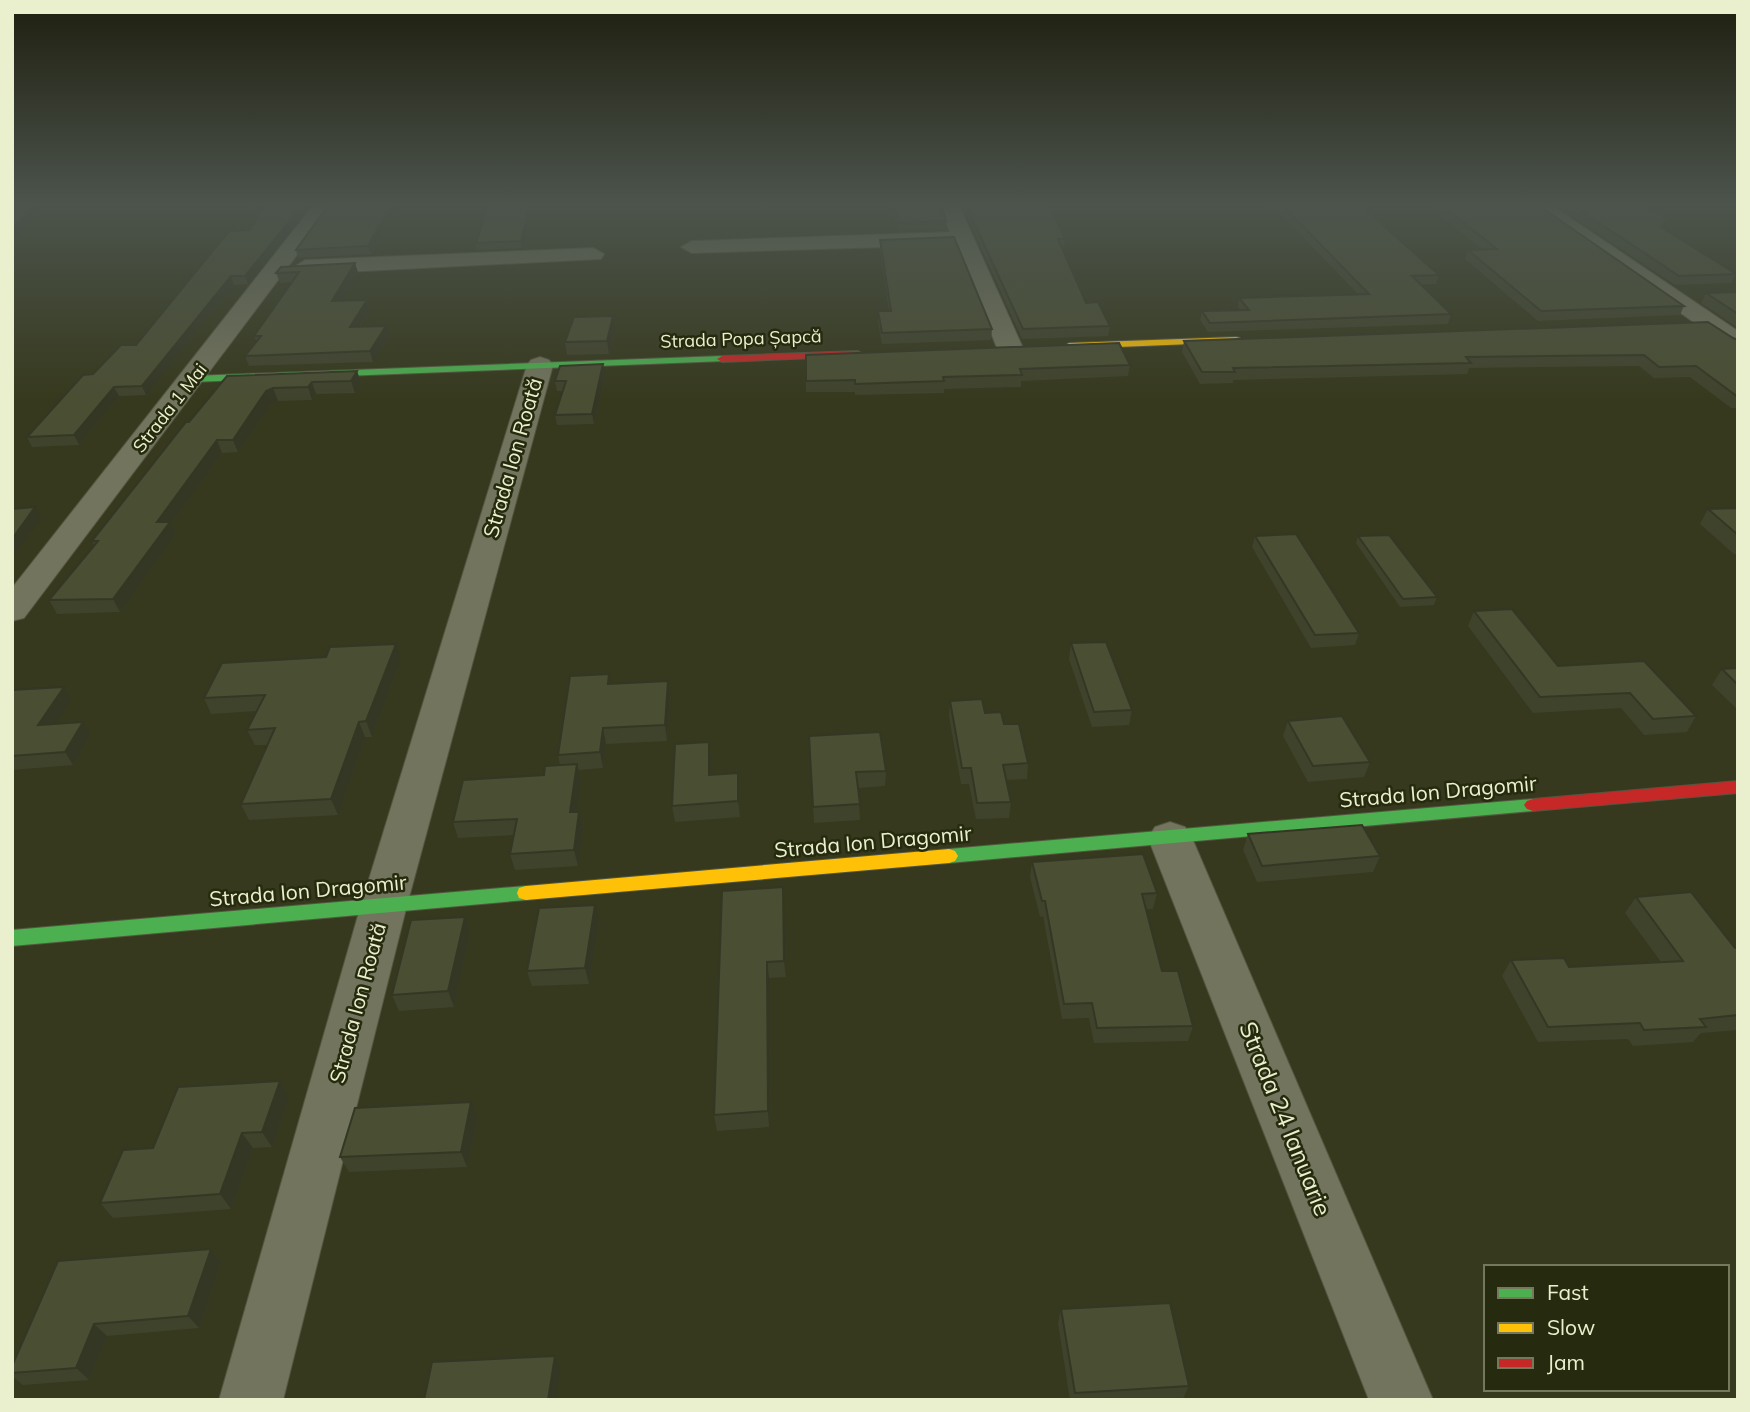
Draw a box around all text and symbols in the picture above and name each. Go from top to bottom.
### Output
street label: Strada Popa Șapcă [660,324,822,353]
street label: Strada 1 Mai [128,358,212,457]
street label: Strada Ion Roată [477,375,547,541]
street label: Strada Ion Dragomir [1338,769,1538,813]
street label: Strada Ion Dragomir [773,819,973,863]
street label: Strada Ion Dragomir [208,868,408,912]
street label: Strada Ion Roată [323,920,391,1086]
street label: Strada 24 Ianuarie [1233,1017,1339,1220]
legend [1484,1265,1729,1391]
text: Fast [1547,1279,1589,1305]
text: Slow [1547,1314,1595,1340]
text: Jam [1547,1349,1585,1375]

